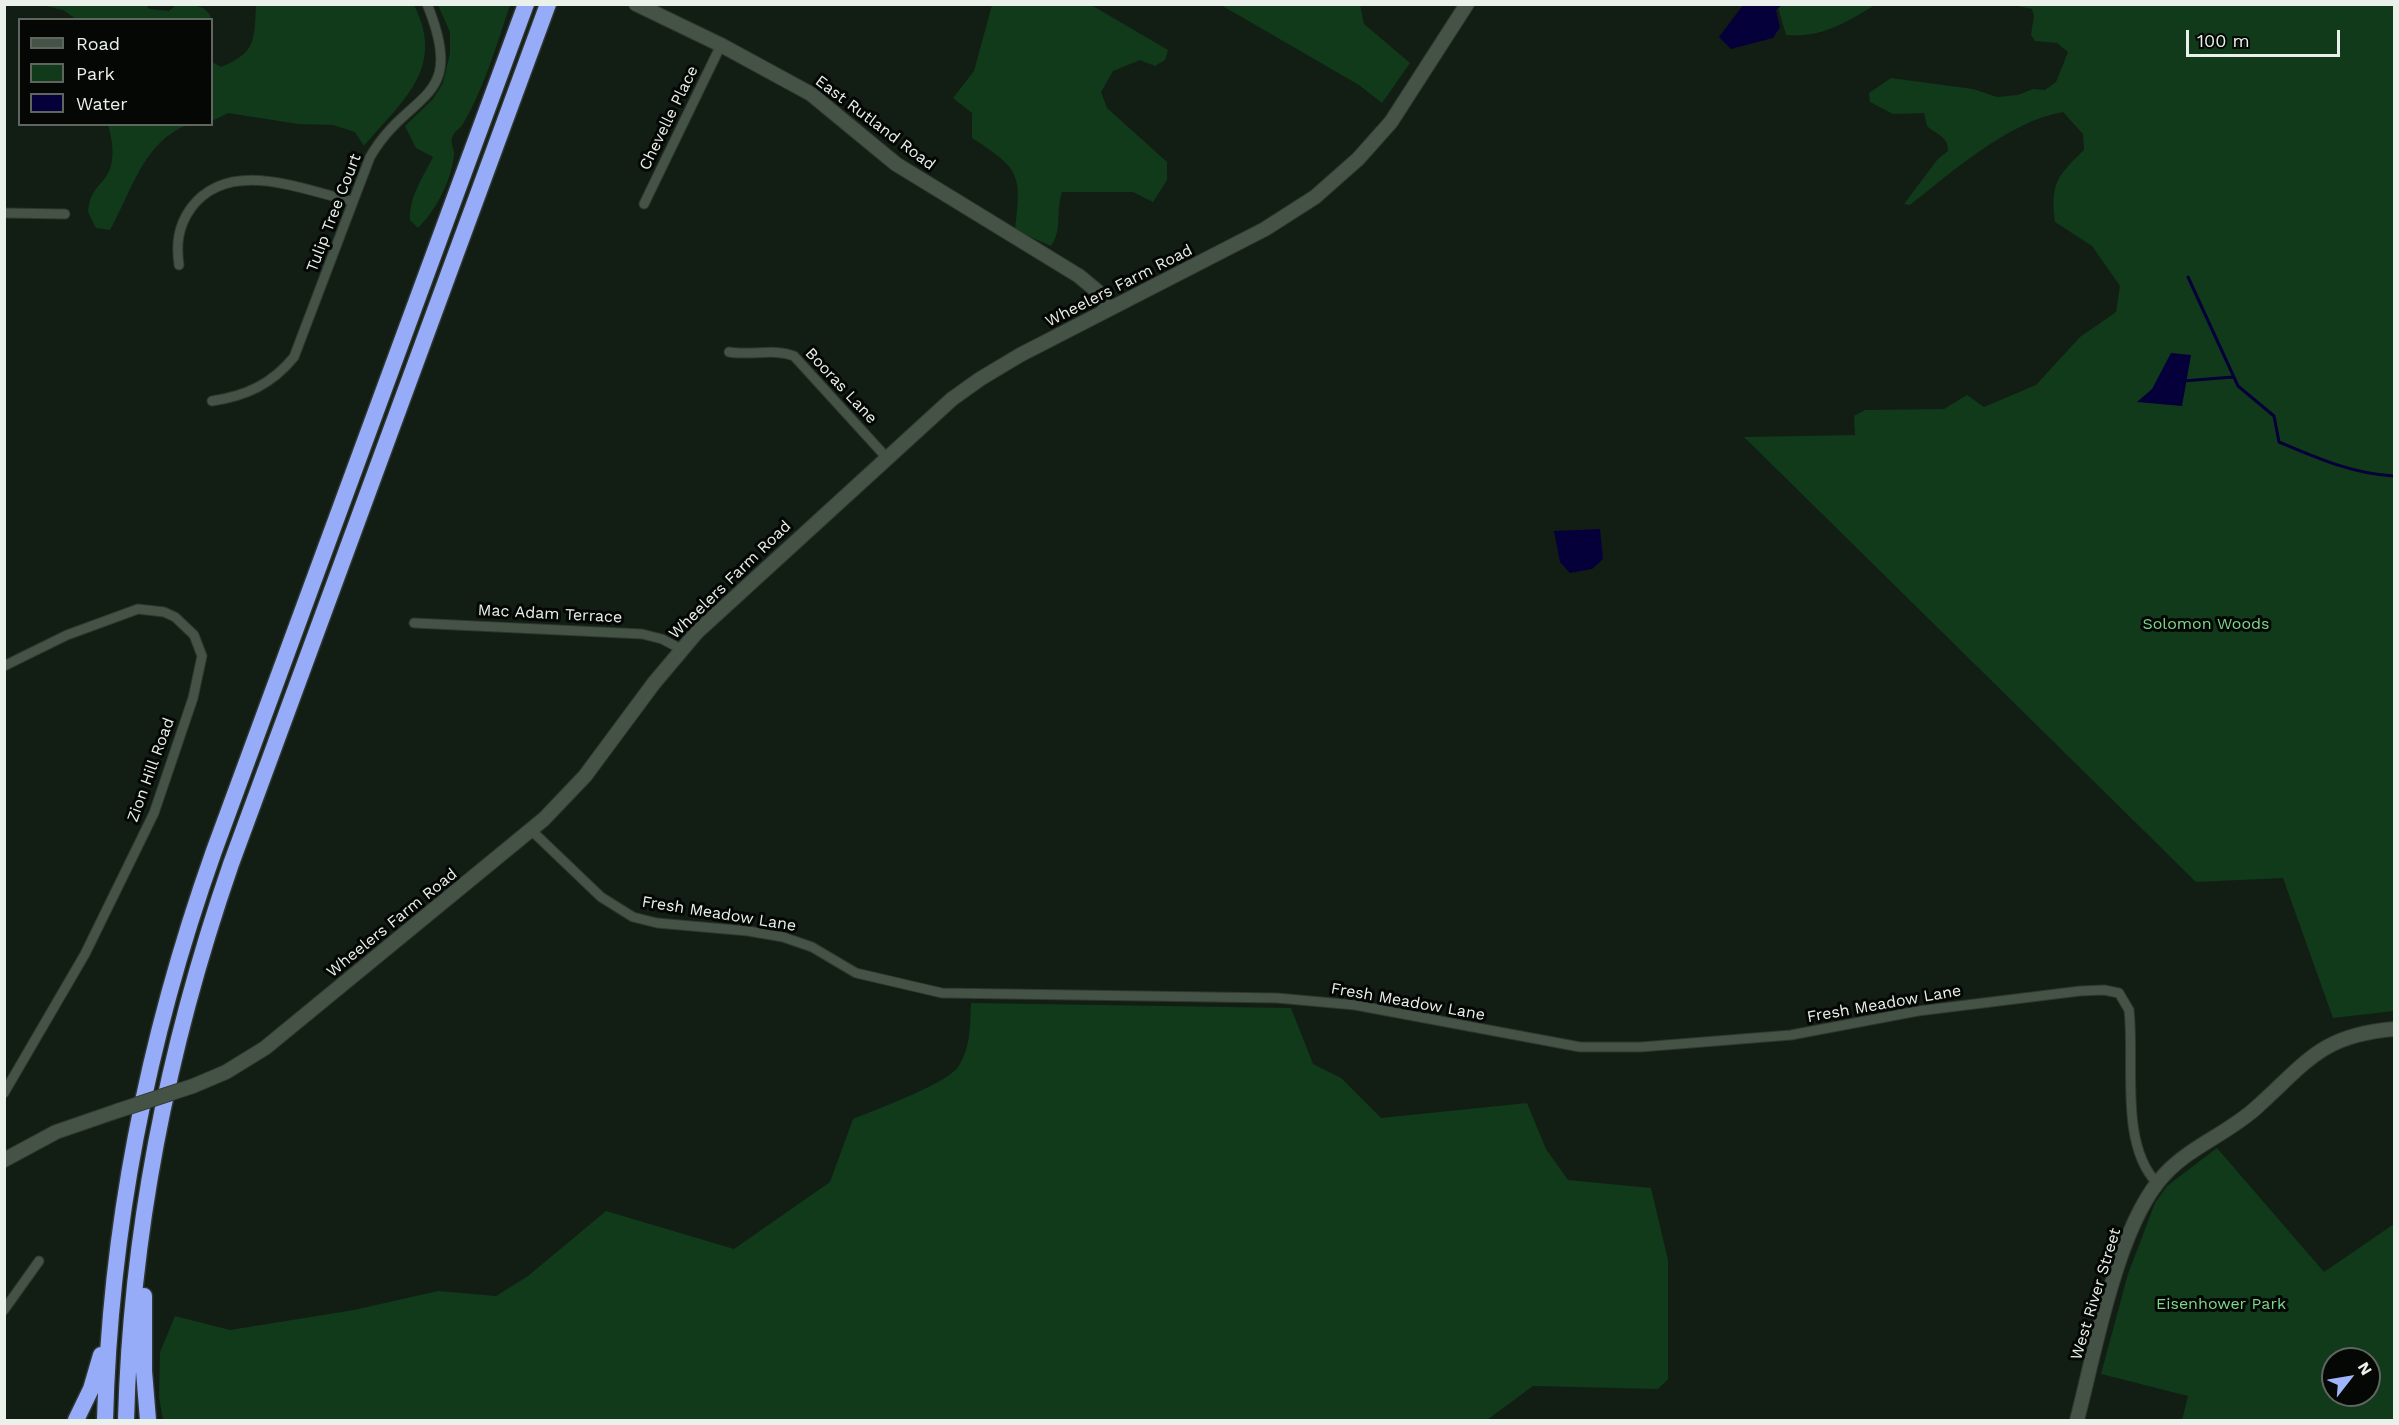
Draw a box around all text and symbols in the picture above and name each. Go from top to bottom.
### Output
legend [18,18,213,126]
scale bar [2189,18,2344,56]
text: 100 m [2197,30,2250,51]
text: Road [76,33,120,54]
text: Park [76,63,115,84]
street label: Chevelle Place [635,63,703,173]
street label: East Rutland Road [811,72,939,174]
text: Water [76,93,128,114]
street label: Tulip Tree Court [303,151,365,275]
street label: Wheelers Farm Road [1042,241,1196,331]
street label: Booras Lane [801,344,881,428]
street label: Wheelers Farm Road [665,517,795,643]
street label: Mac Adam Terrace [477,601,623,627]
park label: Solomon Woods [2142,614,2270,634]
street label: Zion Hill Road [123,715,179,825]
street label: Wheelers Farm Road [323,864,461,982]
street label: Fresh Meadow Lane [640,892,798,936]
street label: Fresh Meadow Lane [1329,979,1487,1025]
street label: Fresh Meadow Lane [1805,981,1963,1027]
street label: West River Street [2067,1226,2125,1362]
park label: Eisenhower Park [2156,1294,2286,1314]
north arrow [2321,1347,2381,1407]
text: N [2354,1359,2376,1378]

